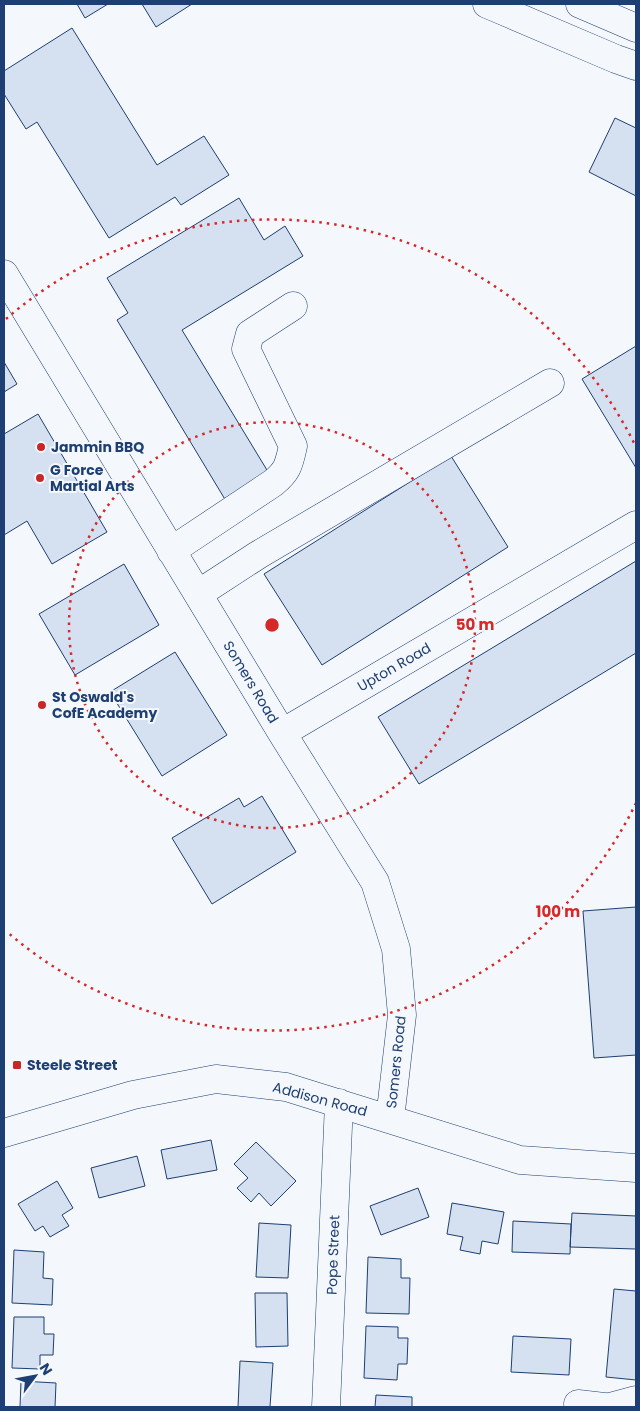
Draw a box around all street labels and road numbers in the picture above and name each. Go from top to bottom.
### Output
street label: Somers Road [218,637,284,727]
street label: Upton Road [353,638,435,696]
street label: Somers Road [381,1015,411,1109]
street label: Addison Road [270,1077,370,1121]
street label: Pope Street [322,1215,344,1295]

